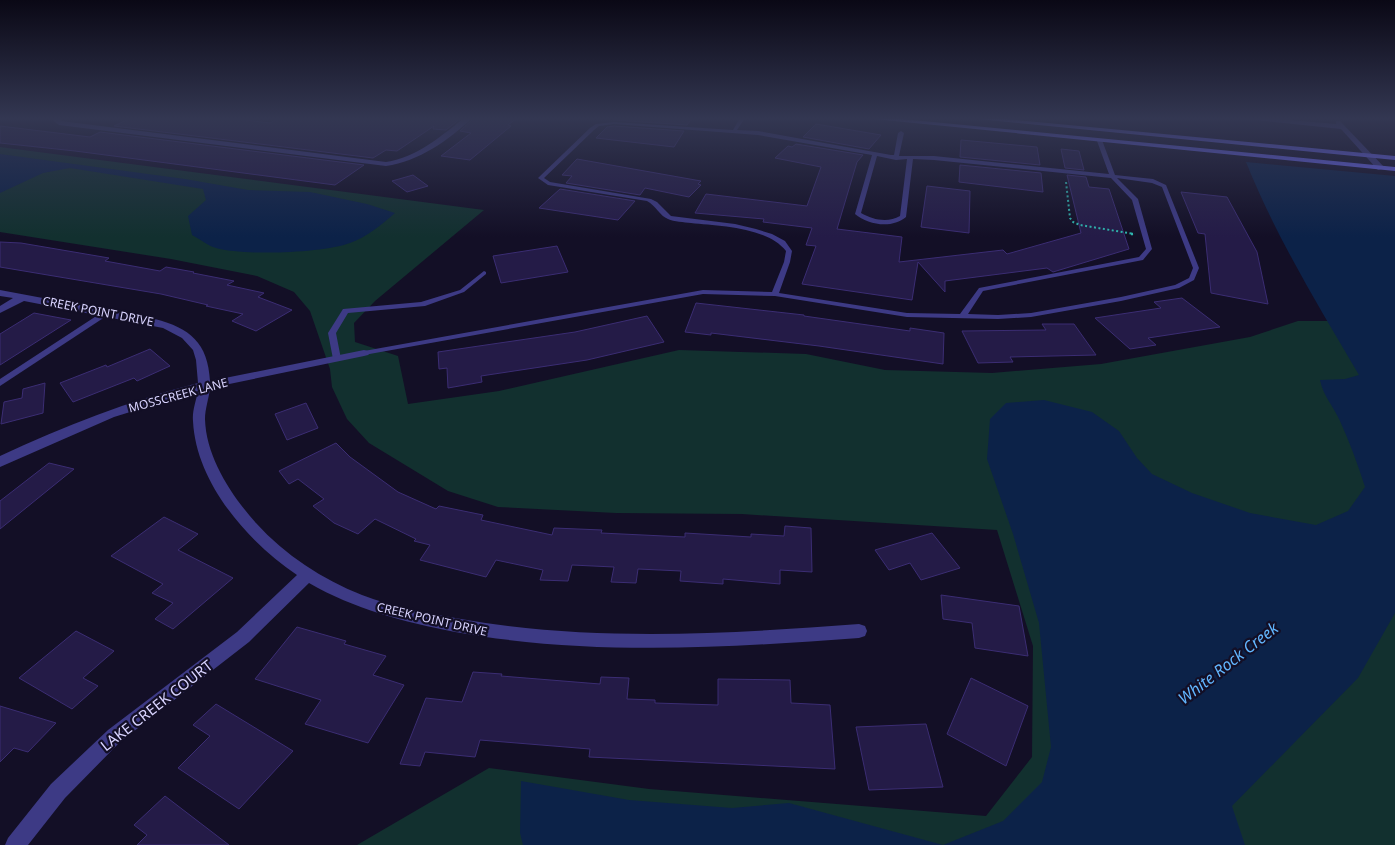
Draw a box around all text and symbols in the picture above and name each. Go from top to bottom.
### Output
street label: CREEK POINT DRIVE [41,292,155,330]
street label: MOSSCREEK LANE [126,374,230,416]
street label: CREEK POINT DRIVE [375,598,489,640]
water label: White Rock Creek [1173,616,1283,709]
street label: LAKE CREEK COURT [96,654,217,755]

